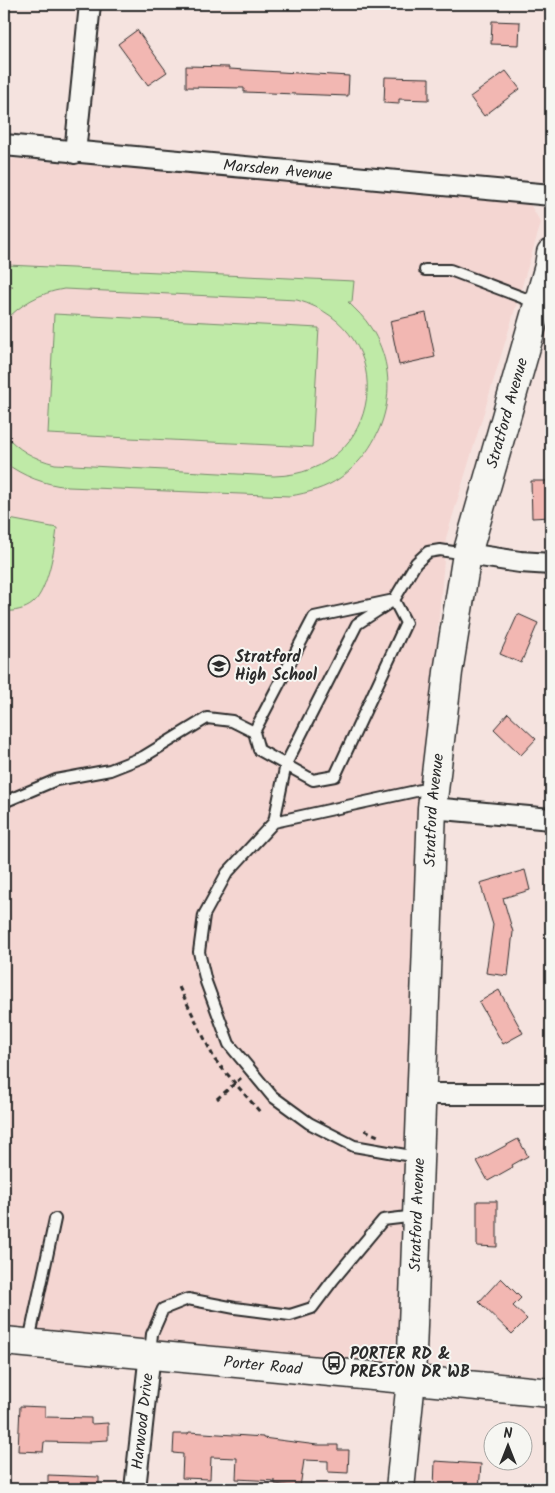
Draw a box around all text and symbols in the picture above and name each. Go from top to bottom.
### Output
street label: Marsden Avenue [222,153,334,187]
street label: Stratford Avenue [480,355,535,471]
place label: Stratford High School [235,645,318,688]
school or university icon: Stratford High School [207,654,231,678]
street label: Stratford Avenue [417,752,451,867]
street label: Stratford Avenue [402,1157,432,1272]
place label: PORTER RD & PRESTON DR WB [350,1342,470,1385]
street label: Porter Road [223,1349,304,1382]
bus stop icon: PORTER RD & PRESTON DR WB [322,1351,346,1375]
street label: Harwood Drive [125,1372,160,1471]
north arrow [482,1420,532,1470]
text: N [504,1423,513,1445]

